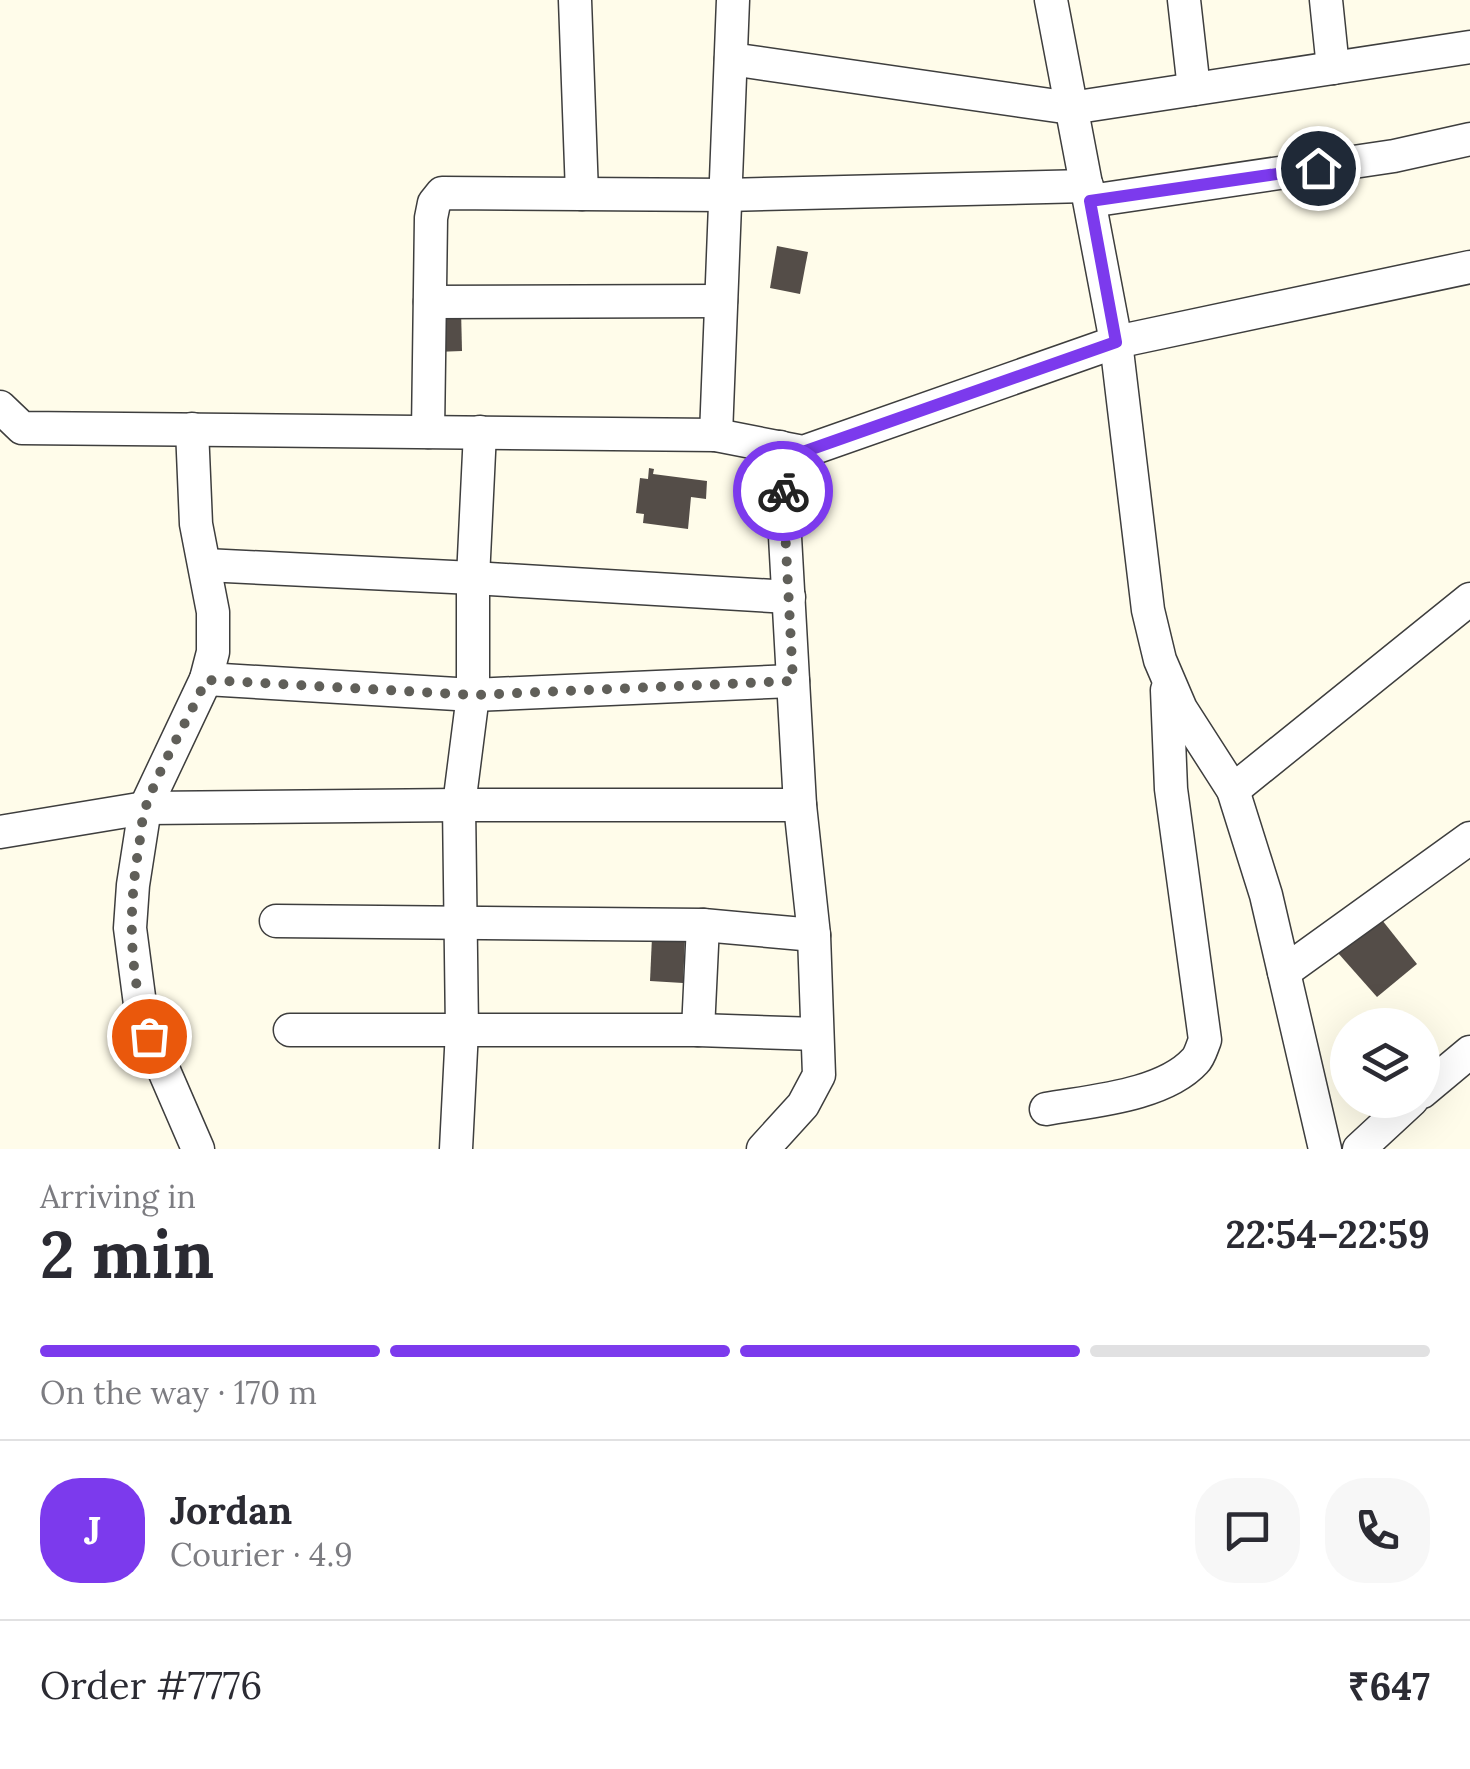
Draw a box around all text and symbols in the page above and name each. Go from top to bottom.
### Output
pin [1276,126,1361,211]
icon: home [1291,141,1346,196]
courier [733,441,833,541]
icon: bike [756,464,811,519]
pin [107,994,192,1079]
map controls [1330,1008,1440,1118]
button: layers [1330,1008,1440,1118]
icon: bag [122,1009,177,1064]
text: Arriving in [40,1176,196,1217]
text: 22:54–22:59 [1226,1210,1430,1258]
text: 2 min [40,1213,214,1296]
text: On the way · 170 m [40,1372,317,1413]
button: chat [1195,1478,1300,1583]
button: phone [1325,1478,1430,1583]
text: Jordan [170,1486,292,1534]
text: J [84,1506,101,1554]
text: Courier · 4.9 [170,1534,353,1575]
text: Order #7776 [40,1661,262,1709]
text: ₹647 [1348,1662,1430,1710]

